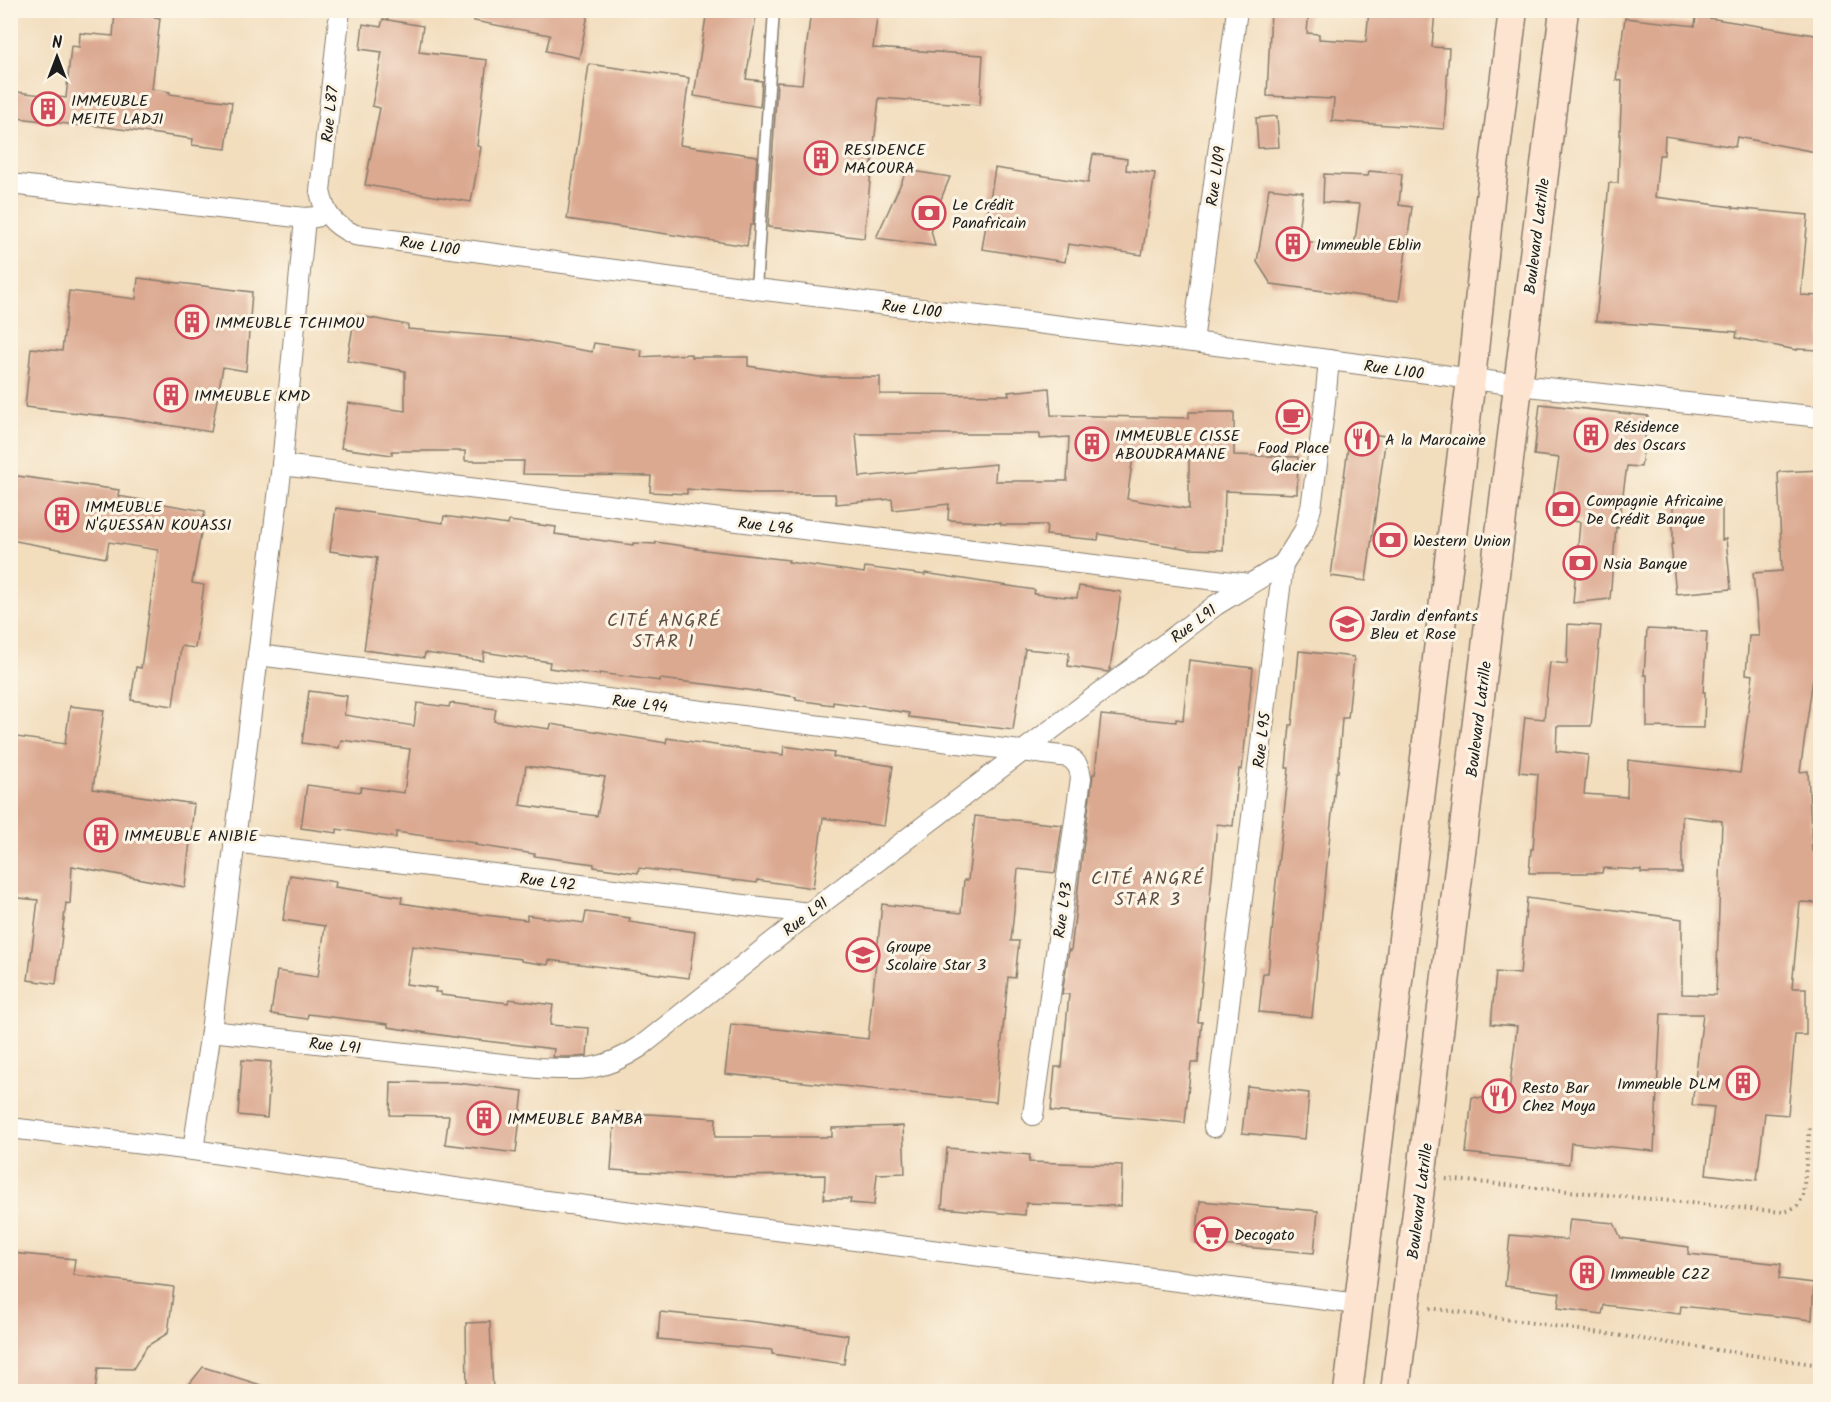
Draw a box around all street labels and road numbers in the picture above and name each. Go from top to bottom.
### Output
street label: Rue L87 [315,84,346,144]
street label: Rue L109 [1200,144,1233,208]
street label: Boulevard Latrille [1518,177,1557,296]
street label: Rue L100 [398,230,461,263]
street label: Rue L100 [880,293,943,326]
street label: Rue L100 [1362,354,1425,387]
street label: Rue L96 [736,511,795,542]
street label: Rue L91 [1166,598,1222,650]
street label: Boulevard Latrille [1460,660,1499,779]
street label: Rue L94 [610,689,669,720]
street label: Rue L95 [1247,710,1278,769]
street label: Rue L92 [518,867,577,898]
street label: Rue L93 [1047,881,1080,940]
street label: Rue L91 [778,891,834,943]
street label: Rue L91 [308,1031,362,1062]
street label: Boulevard Latrille [1401,1142,1440,1261]

